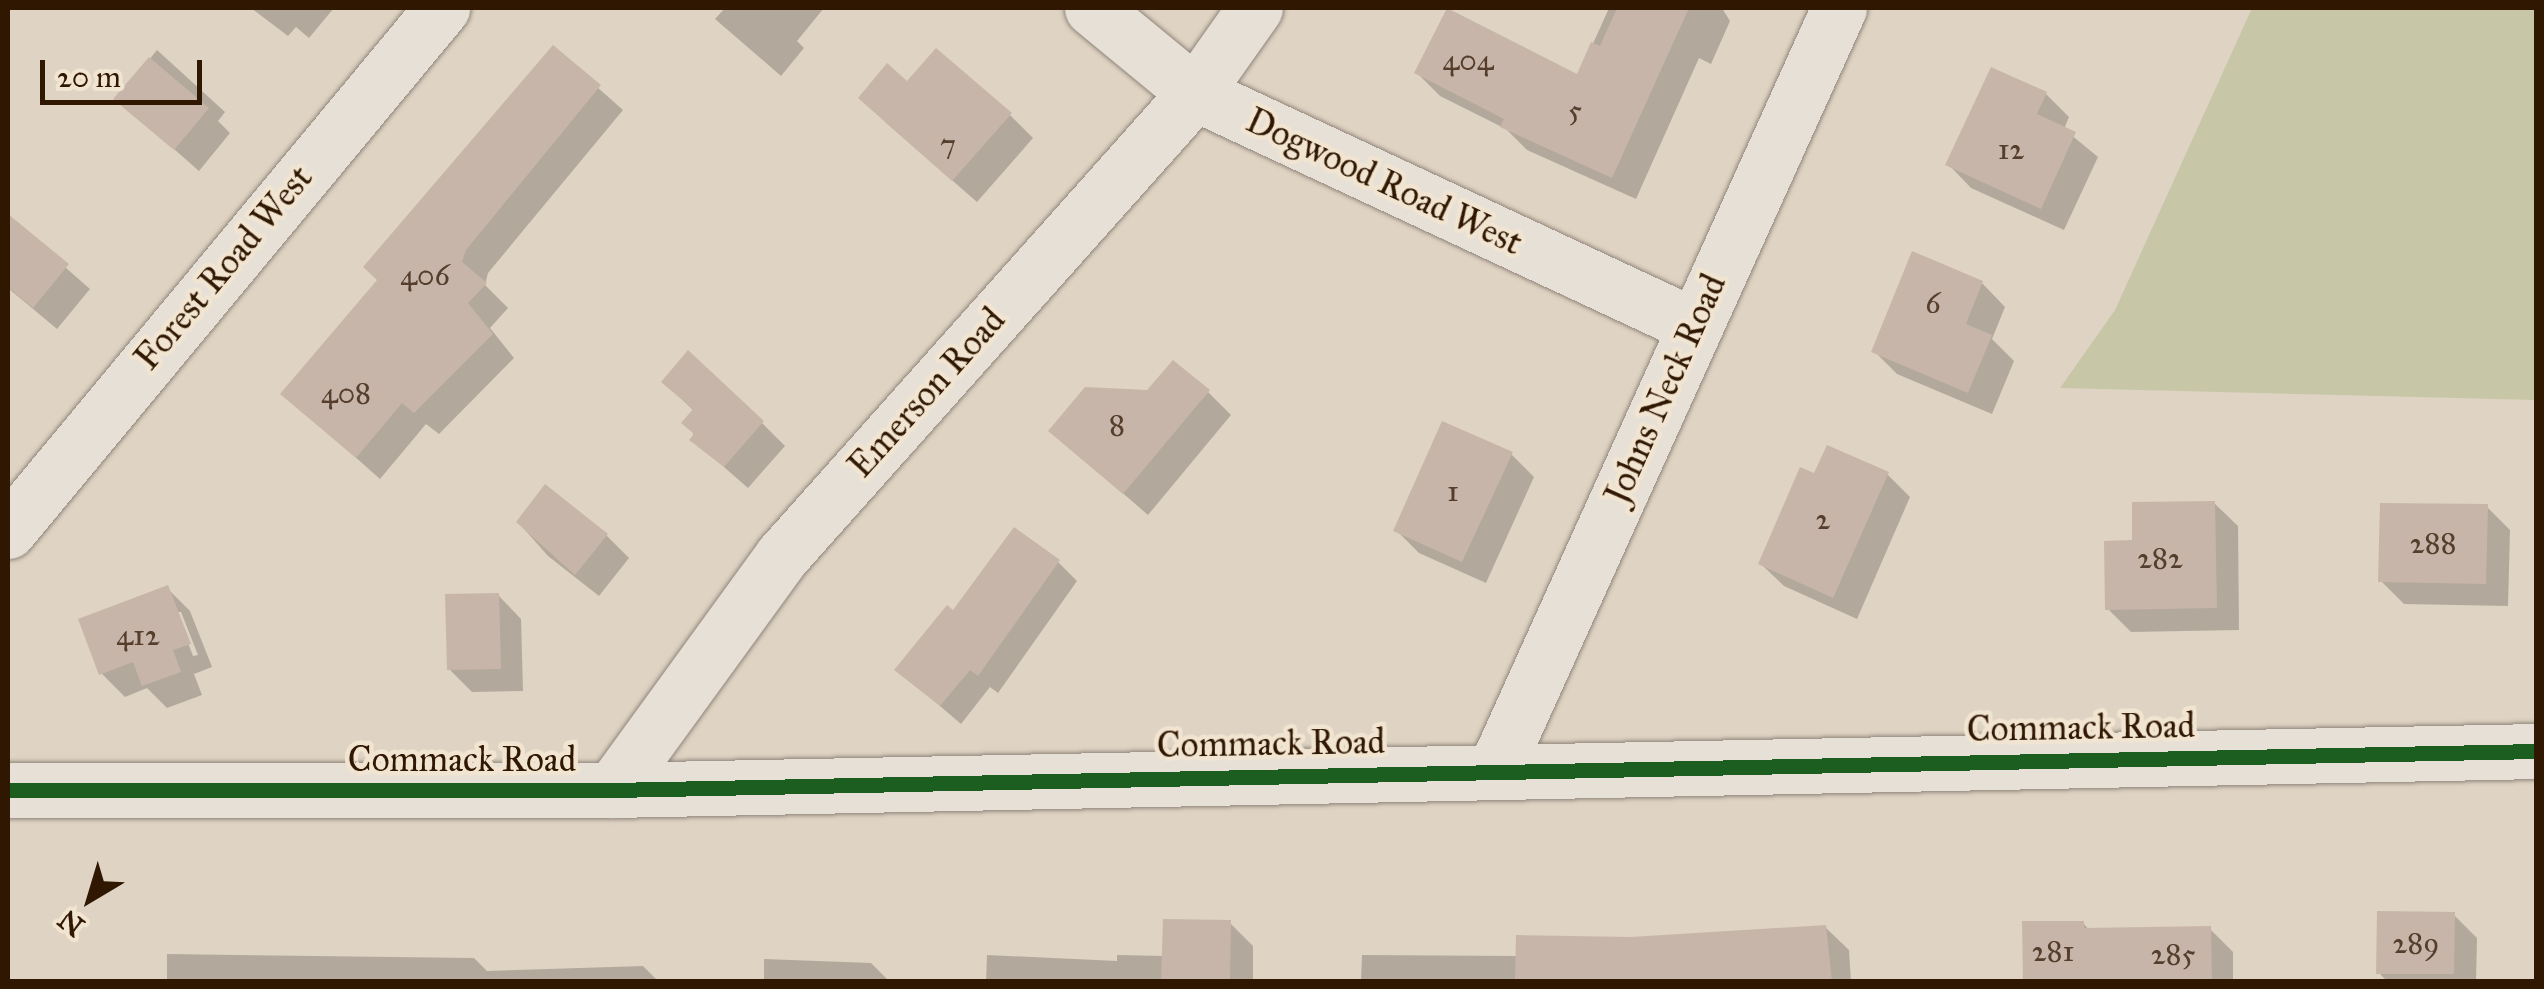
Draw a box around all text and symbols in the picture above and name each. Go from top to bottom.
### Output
scale bar [45,40,208,102]
house number: 404 [1443,42,1493,78]
text: 20 m [57,59,121,95]
house number: 5 [1568,92,1582,128]
street label: Dogwood Road West [1239,100,1529,264]
house number: 7 [940,126,956,162]
house number: 12 [1998,131,2024,167]
street label: Forest Road West [126,157,322,379]
house number: 406 [400,257,450,293]
street label: Johns Neck Road [1597,268,1735,510]
house number: 6 [1925,285,1941,321]
street label: Emerson Road [840,300,1014,486]
house number: 408 [321,375,371,411]
house number: 8 [1109,407,1125,443]
house number: 1 [1447,473,1459,509]
house number: 2 [1816,501,1830,537]
house number: 288 [2410,525,2456,561]
house number: 282 [2137,540,2183,576]
house number: 412 [116,617,160,653]
street label: Commack Road [1966,705,2196,751]
street label: Commack Road [1156,721,1386,767]
street label: Commack Road [348,739,576,781]
north arrow [40,849,140,949]
text: N [51,902,91,944]
house number: 289 [2393,925,2439,961]
house number: 281 [2032,933,2074,969]
house number: 285 [2151,936,2195,972]

